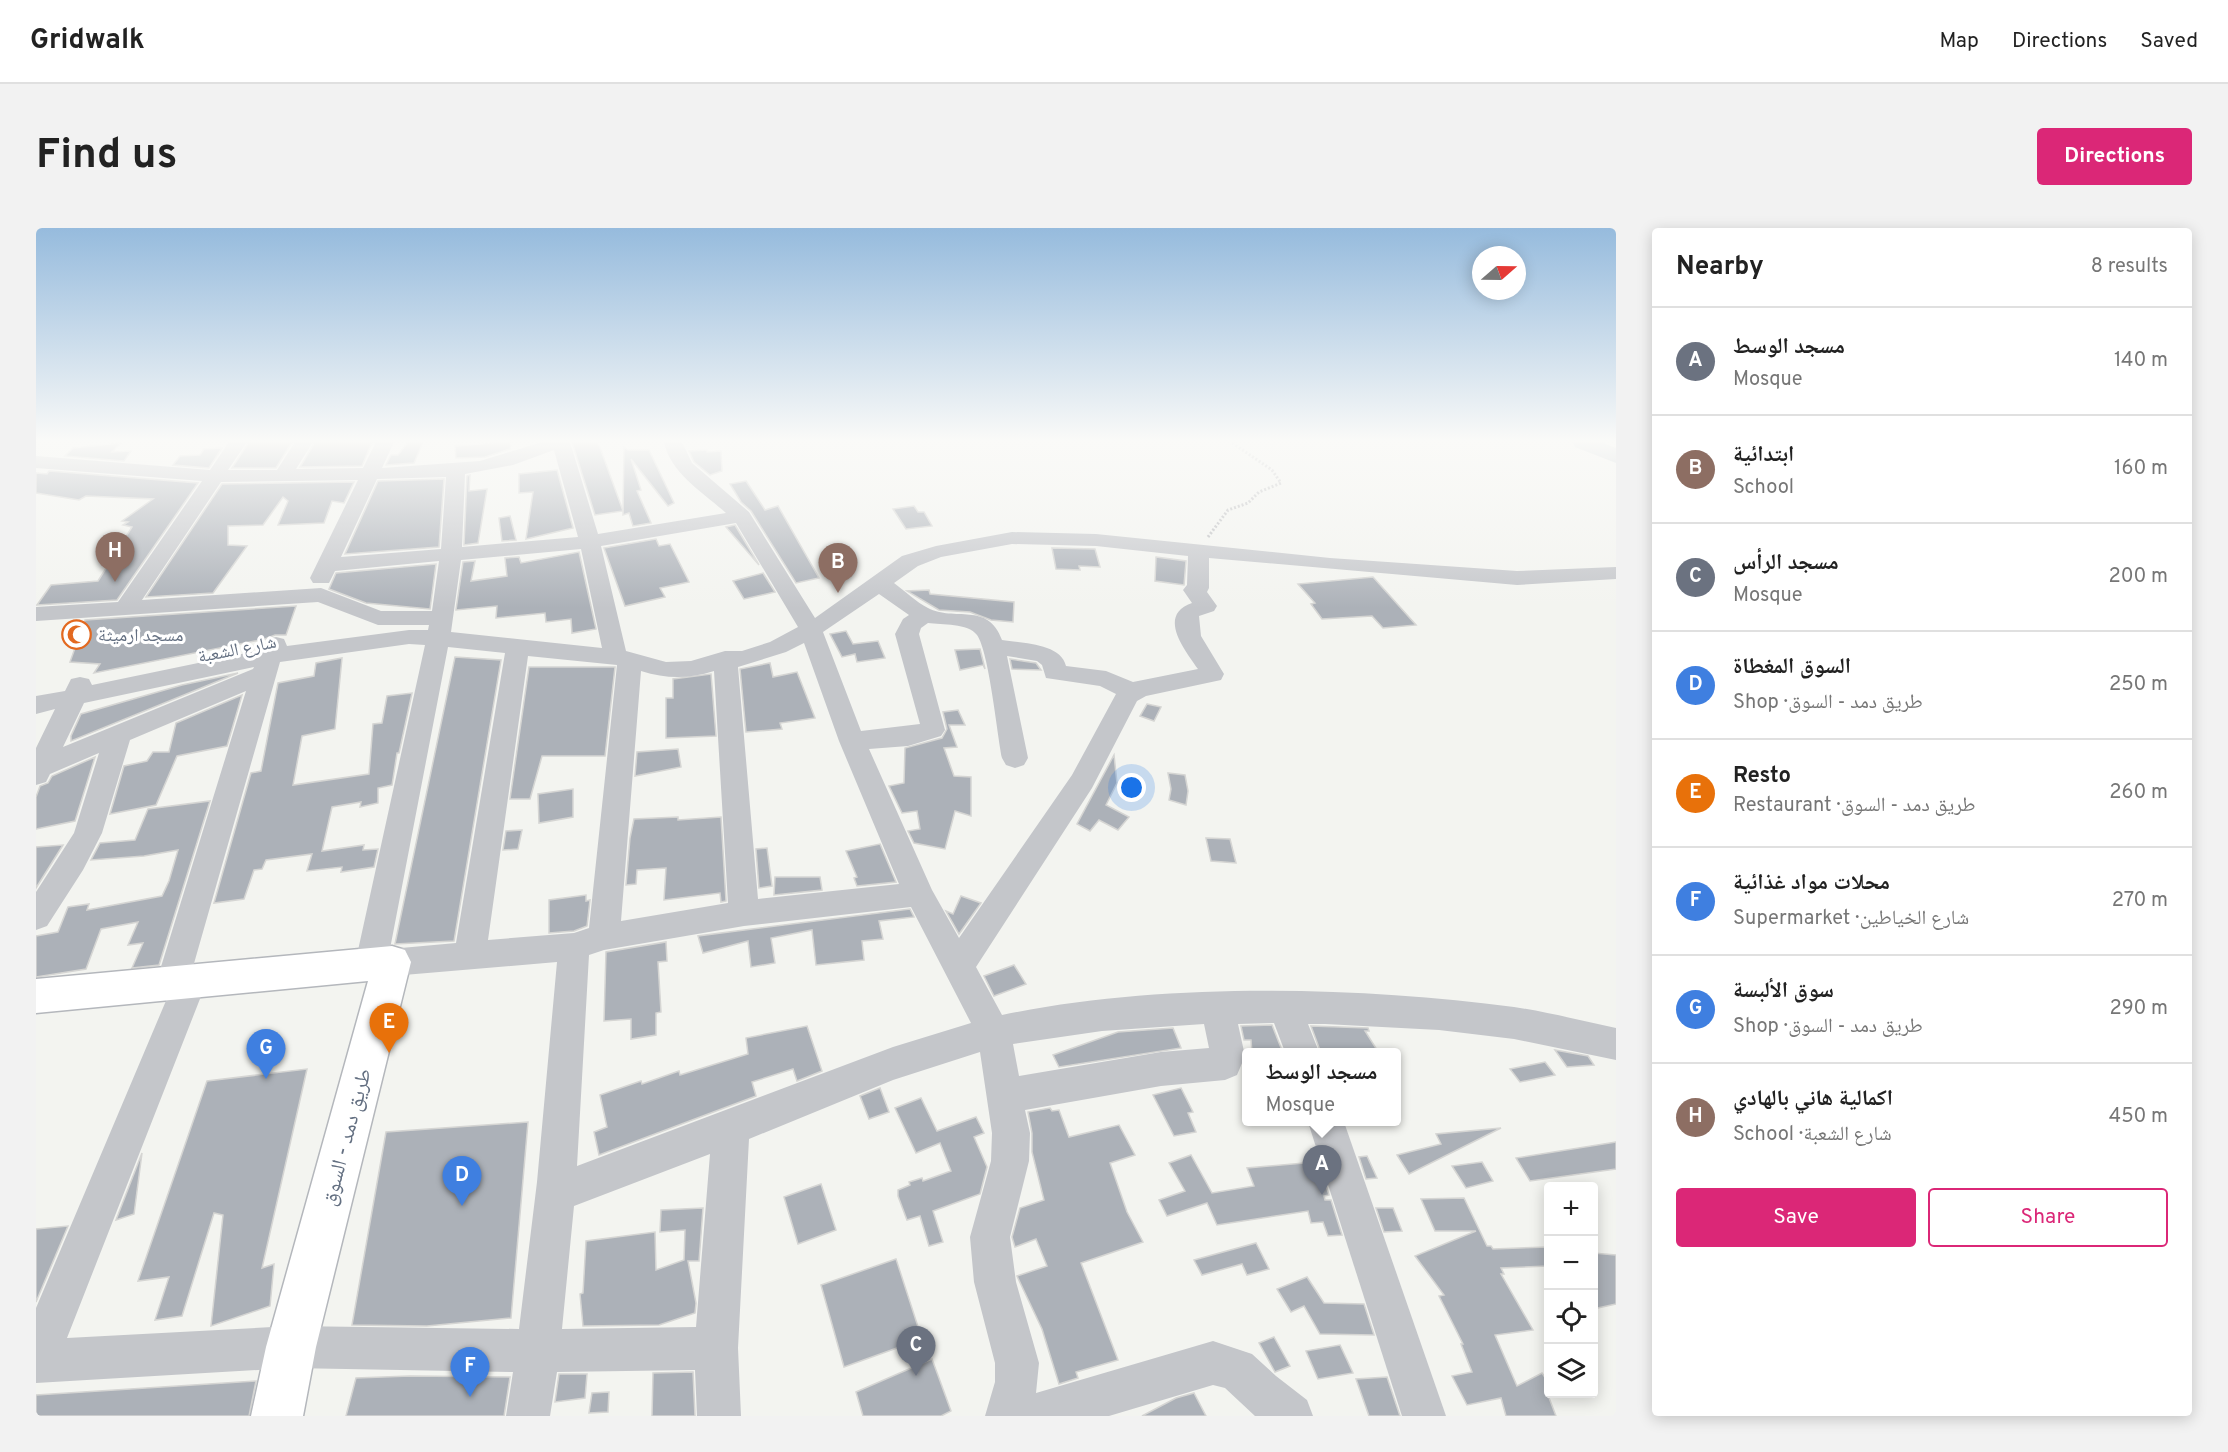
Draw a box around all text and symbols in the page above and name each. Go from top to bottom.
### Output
text: Gridwalk [30,23,145,59]
text: Map [1939,28,1979,55]
text: Directions [2012,28,2107,55]
text: Saved [2140,28,2198,55]
button: Directions [2037,128,2192,185]
text: Find us [36,130,177,183]
north arrow [1472,246,1526,300]
text: Nearby [1676,251,1764,284]
text: 8 results [2091,254,2168,280]
text: مسجد الوسط [1733,334,1845,361]
text: A [1688,348,1703,374]
text: 140 m [2114,348,2168,374]
text: Mosque [1733,367,1802,393]
text: ابتدائية [1733,442,1794,469]
text: B [1689,456,1702,482]
text: 160 m [2114,456,2168,482]
text: School [1733,475,1794,501]
pin: H [96,532,134,582]
pin: B [818,544,858,593]
text: مسجد الرأس [1733,550,1839,577]
text: C [1689,564,1702,590]
text: 200 m [2109,564,2168,590]
text: Mosque [1733,583,1802,609]
mosque icon: مسجد ارميثة [61,619,93,651]
place label: مسجد ارميثة [98,625,183,648]
street label: شارع الشعبة [196,632,278,669]
text: السوق المغطاة [1733,654,1851,681]
text: D [1688,672,1703,698]
text: 250 m [2109,672,2168,698]
text: Shop · طريق دمد - السوق [1733,690,1923,716]
text: Resto [1733,763,1791,790]
your location [1117,773,1146,802]
text: E [1689,780,1702,806]
text: 260 m [2109,780,2168,806]
text: Restaurant · طريق دمد - السوق [1733,793,1975,819]
text: محلات مواد غذائية [1733,870,1890,897]
text: F [1690,888,1701,914]
text: 270 m [2112,888,2168,914]
text: Supermarket · شارع الخياطين [1733,906,1969,932]
text: سوق الألبسة [1733,978,1834,1005]
text: G [1689,996,1702,1022]
text: 290 m [2110,996,2168,1022]
pin: E [370,1004,408,1053]
text: Shop · طريق دمد - السوق [1733,1014,1923,1040]
pin: G [246,1030,286,1079]
popup [1242,1048,1401,1126]
text: مسجد الوسط [1265,1060,1378,1087]
street label: طريق دمد - السوق [316,1066,379,1209]
text: اكمالية هاني بالهادي [1733,1086,1893,1113]
text: Mosque [1265,1093,1335,1119]
text: H [1688,1104,1703,1130]
text: 450 m [2109,1104,2168,1130]
text: School · شارع الشعبة [1733,1122,1892,1148]
pin: A [1302,1146,1342,1195]
pin: D [442,1156,482,1206]
map controls [1544,1182,1598,1398]
button: + [1544,1182,1598,1236]
button: Save [1676,1188,1916,1247]
button: Share [1928,1188,2168,1247]
button: − [1544,1236,1598,1290]
button: locate [1544,1290,1598,1344]
pin: C [896,1326,936,1376]
button: layers [1544,1344,1598,1398]
pin: F [450,1348,490,1397]

